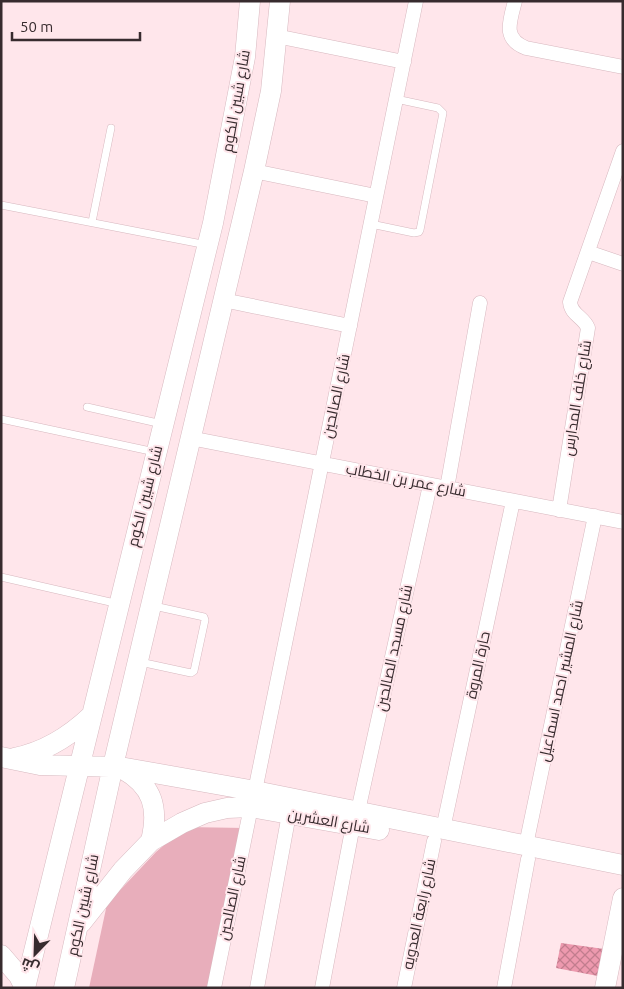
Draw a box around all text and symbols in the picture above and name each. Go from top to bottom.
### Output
scale bar [12,10,140,42]
text: 50 m [20,18,53,35]
street label: شارع شبين الكوم [218,48,256,154]
street label: شارع خلف المدارس [559,339,597,458]
street label: شارع الصالحين [318,352,356,440]
street label: شارع شبين الكوم [124,443,168,549]
street label: شارع عمر بن الخطاب [344,460,468,502]
street label: شارع مسجد الصالحين [372,583,418,713]
street label: شارع المشير احمد اسماعيل [535,599,589,764]
street label: حارة المروة [462,630,494,700]
street label: شارع العشرين [286,805,371,839]
street label: شارع شبين الكوم [63,852,105,958]
street label: شارع الصالحين [214,854,252,942]
street label: شارع رابعة العدويه [398,857,441,971]
north arrow [10,929,60,979]
text: ش [18,954,42,977]

